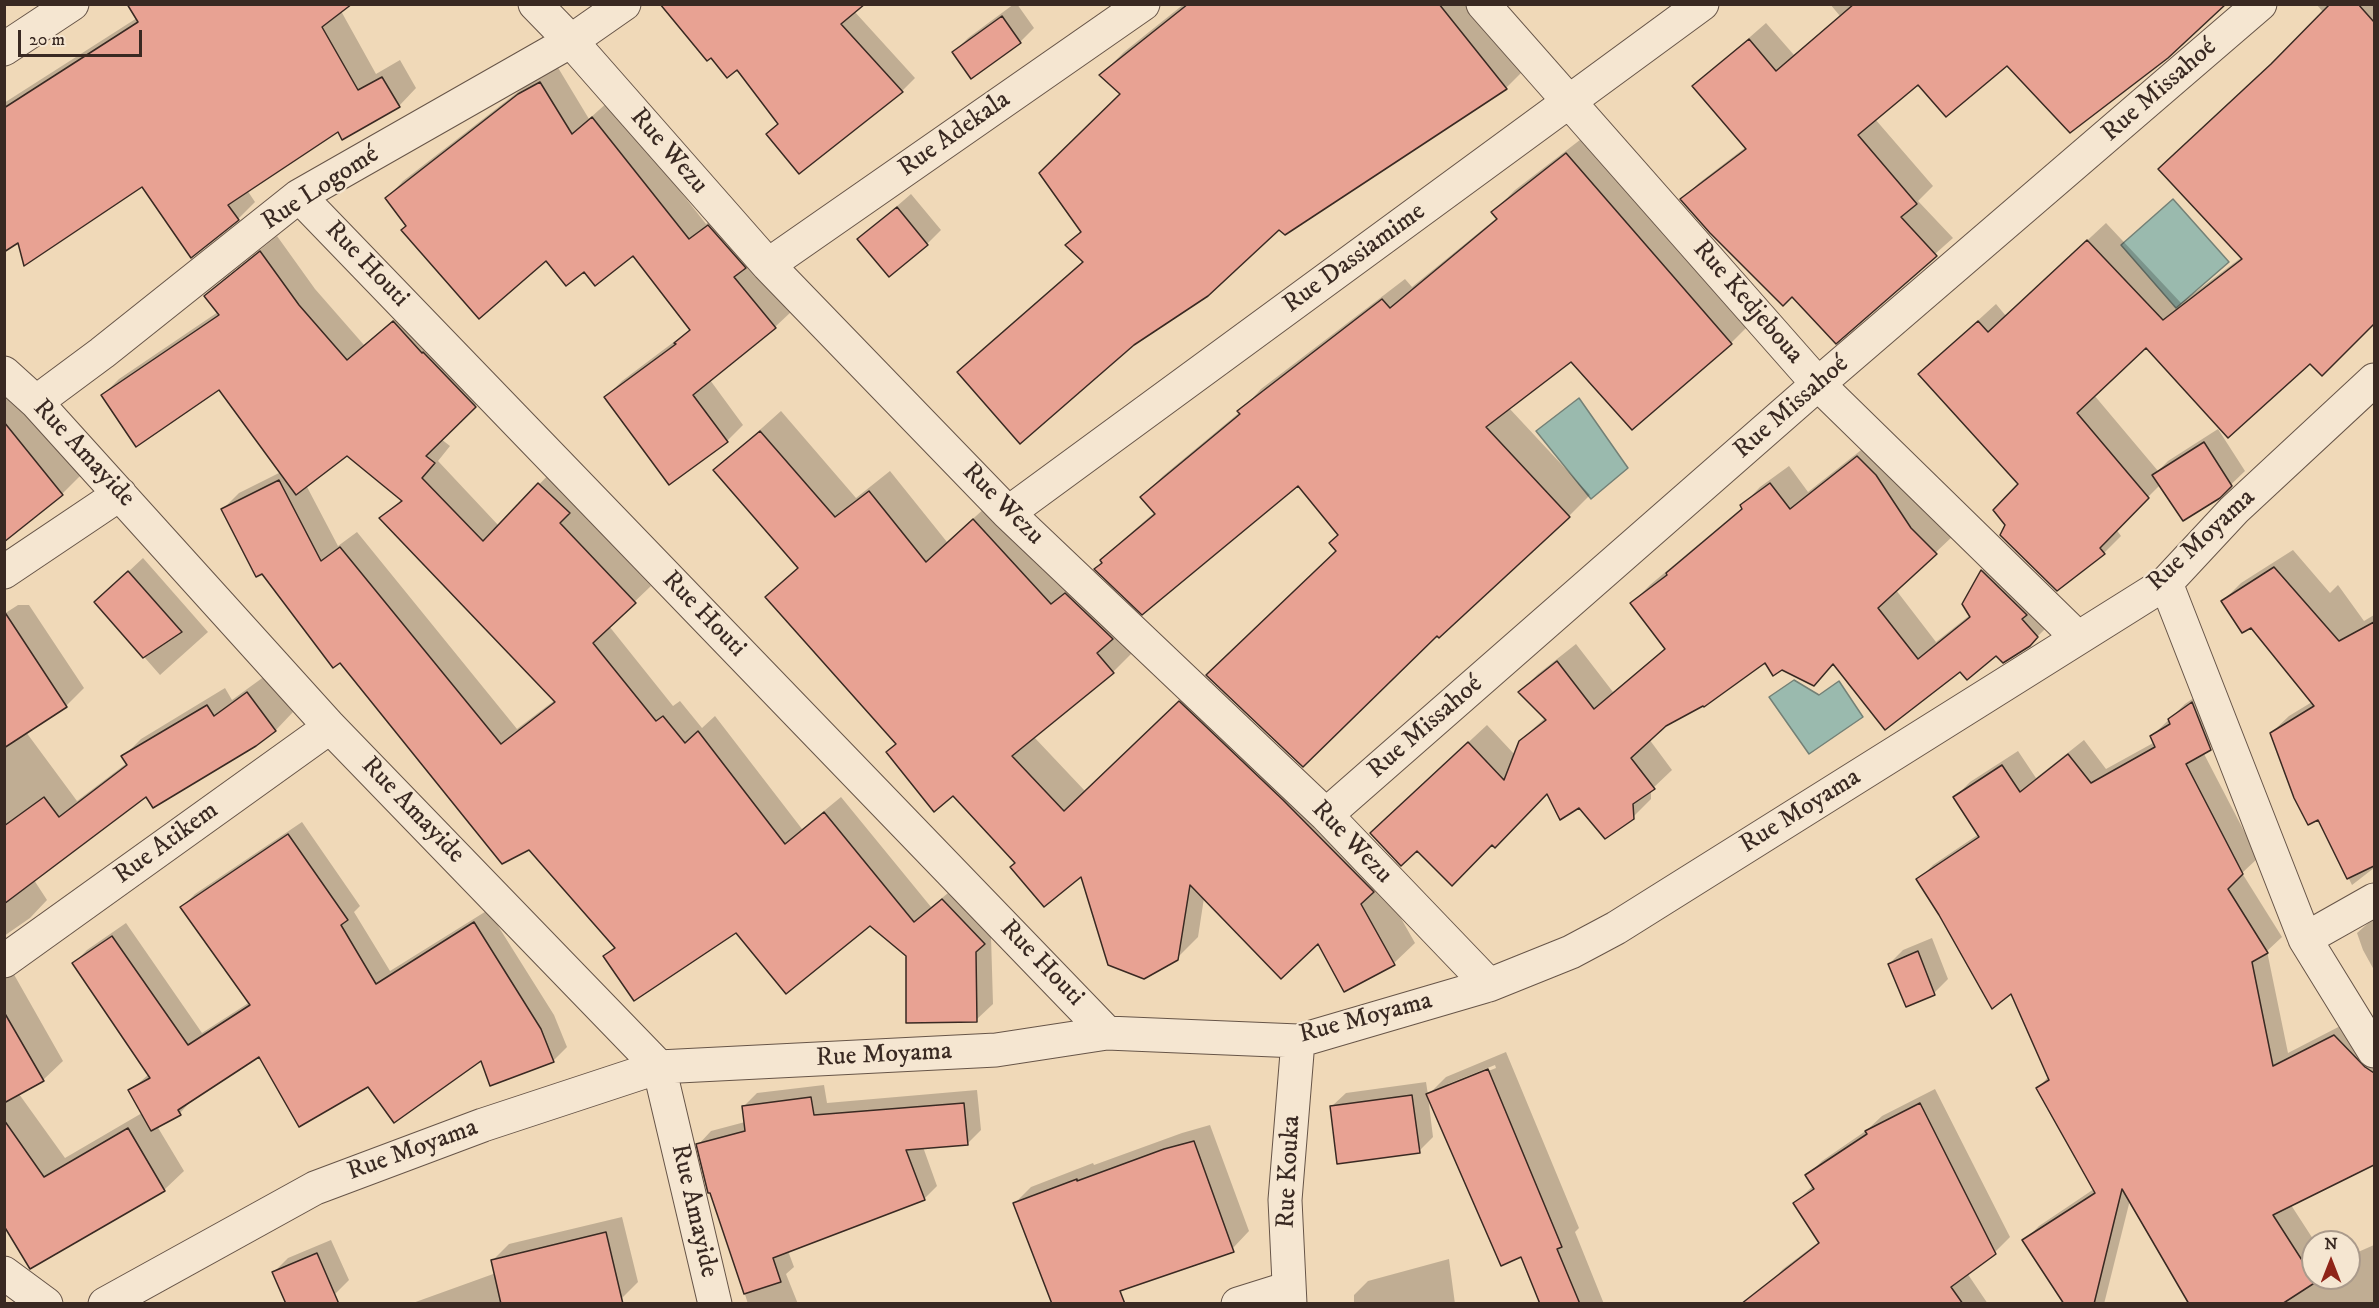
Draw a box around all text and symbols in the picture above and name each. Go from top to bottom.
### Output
scale bar [21,18,146,56]
text: 20 m [29,29,65,51]
street label: Rue Missahoé [2096,33,2224,149]
street label: Rue Adekala [893,85,1017,185]
street label: Rue Wezu [622,103,714,201]
street label: Rue Logomé [257,140,385,238]
street label: Rue Dassiamime [1278,197,1432,321]
street label: Rue Houti [317,215,415,315]
street label: Rue Kedjeboua [1685,235,1809,371]
street label: Rue Missahoé [1728,350,1856,466]
street label: Rue Amayide [25,394,141,514]
street label: Rue Wezu [954,457,1050,553]
street label: Rue Moyama [2142,483,2262,599]
street label: Rue Houti [654,565,752,665]
street label: Rue Missahoé [1362,670,1490,786]
street label: Rue Amayide [354,751,470,871]
street label: Rue Moyama [1735,763,1867,861]
street label: Rue Wezu [1304,795,1398,891]
street label: Rue Atikem [109,796,225,892]
street label: Rue Houti [992,914,1090,1014]
street label: Rue Moyama [1296,986,1436,1052]
street label: Rue Moyama [815,1037,953,1075]
street label: Rue Moyama [344,1113,482,1189]
street label: Rue Kouka [1271,1115,1309,1229]
street label: Rue Amayide [663,1141,723,1281]
north arrow [2301,1230,2361,1290]
text: N [2324,1234,2338,1254]

